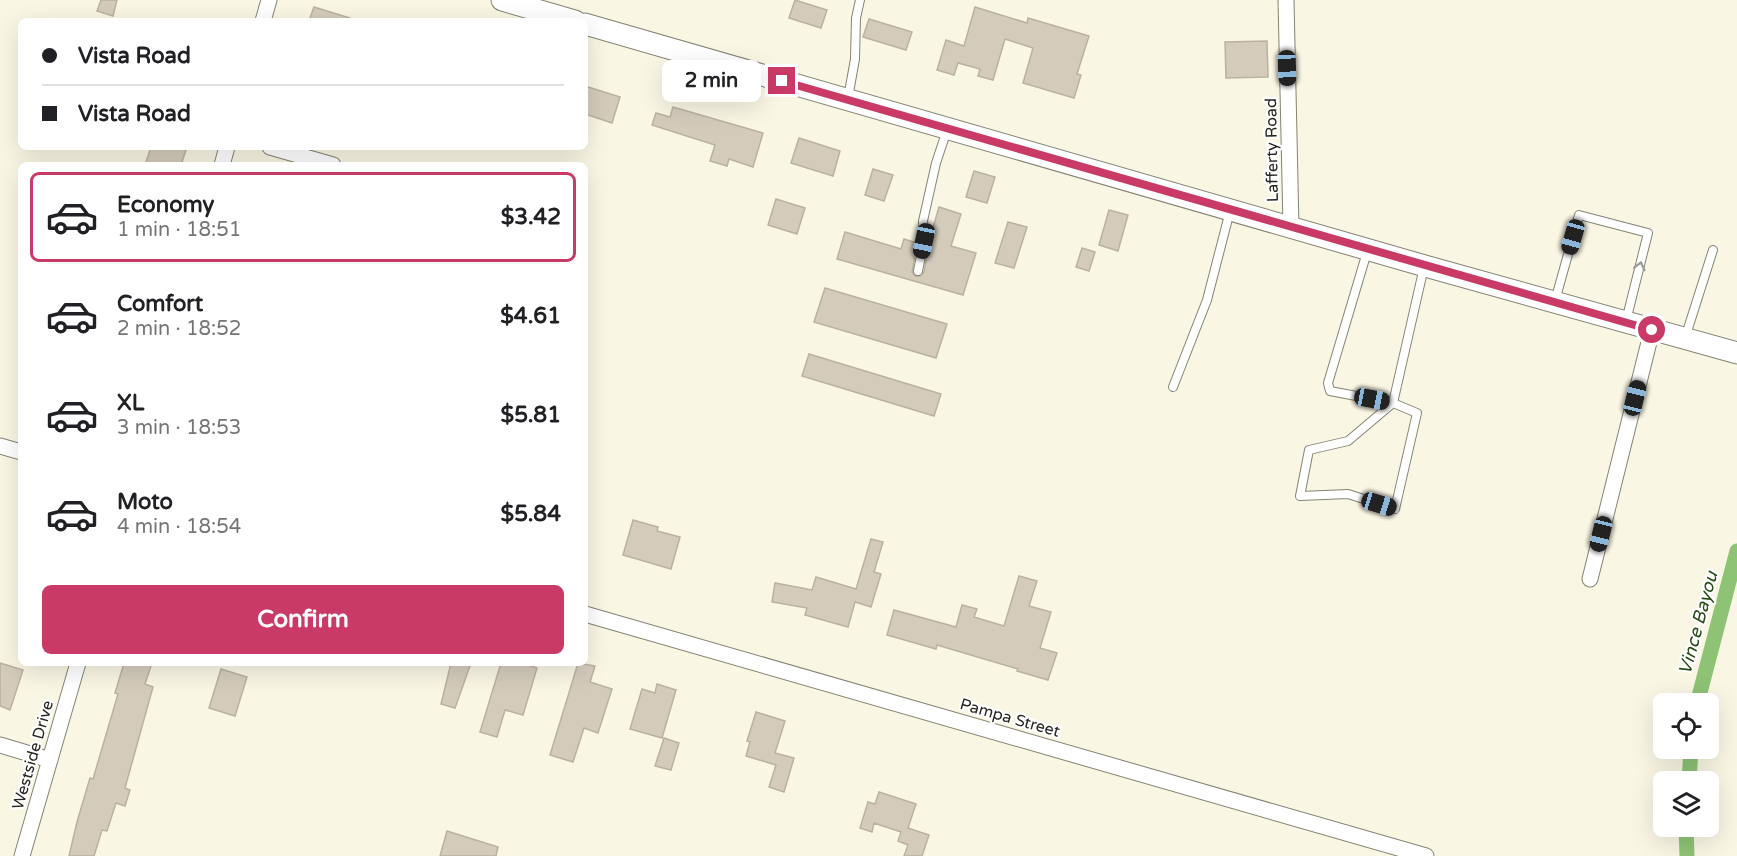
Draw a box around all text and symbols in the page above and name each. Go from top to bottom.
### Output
text: Vista Road [78,43,191,69]
car [1277,50,1297,86]
callout: 2 min [662,60,761,102]
route end [768,67,795,94]
text: 2 min [685,69,738,93]
street label: Lafferty Road [1261,98,1283,202]
text: Vista Road [78,101,191,127]
icon: car [45,190,99,244]
text: Economy [117,192,214,218]
text: $3.42 [501,204,561,230]
car [1559,217,1587,257]
text: 1 min · 18:51 [117,218,241,242]
car [911,222,937,260]
one-way arrow [1633,261,1646,271]
icon: car [45,289,99,343]
text: Comfort [117,291,203,317]
text: $4.61 [500,303,561,329]
route start [1638,316,1665,343]
text: 2 min · 18:52 [117,317,241,341]
car [1622,378,1648,418]
car [1353,387,1391,411]
icon: car [45,388,99,442]
text: XL [117,390,144,416]
text: $5.81 [501,402,561,428]
text: 3 min · 18:53 [117,416,241,440]
icon: car [45,487,99,541]
text: Moto [117,489,173,515]
car [1359,490,1399,518]
text: $5.84 [501,501,561,527]
car [1588,514,1614,554]
text: 4 min · 18:54 [117,515,241,539]
water label: Vince Bayou [1674,568,1723,677]
button: Confirm [42,585,564,654]
map controls [1653,693,1719,837]
button: locate [1653,693,1719,759]
street label: Pampa Street [958,694,1062,742]
street label: Westside Drive [8,698,58,812]
button: layers [1653,771,1719,837]

